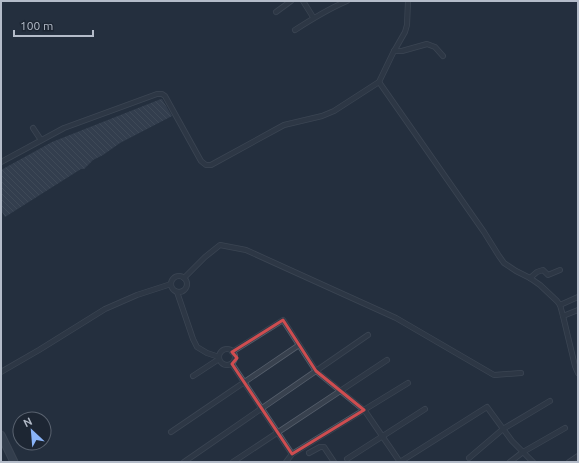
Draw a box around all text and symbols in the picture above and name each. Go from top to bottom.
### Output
scale bar [14,12,93,38]
text: 100 m [20,19,53,32]
north arrow [12,411,52,451]
text: N [21,415,34,429]

